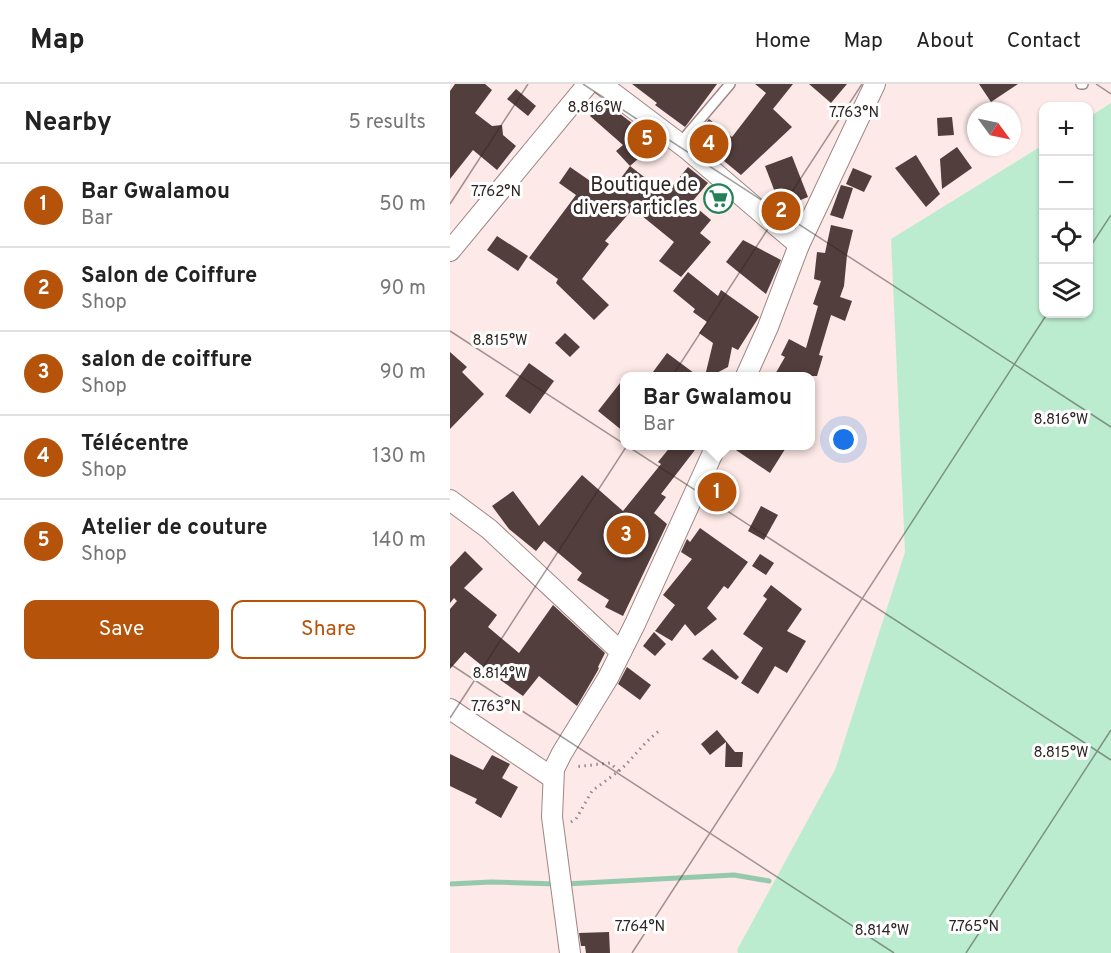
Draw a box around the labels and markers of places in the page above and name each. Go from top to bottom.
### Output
pin: 5 [628,116,666,162]
pin: 4 [690,122,728,166]
place label: Boutique de divers articles [573,173,698,222]
supermarket icon: Boutique de divers articles [703,182,735,214]
pin: 2 [762,188,800,234]
pin: 1 [698,470,736,514]
pin: 3 [606,512,645,558]

